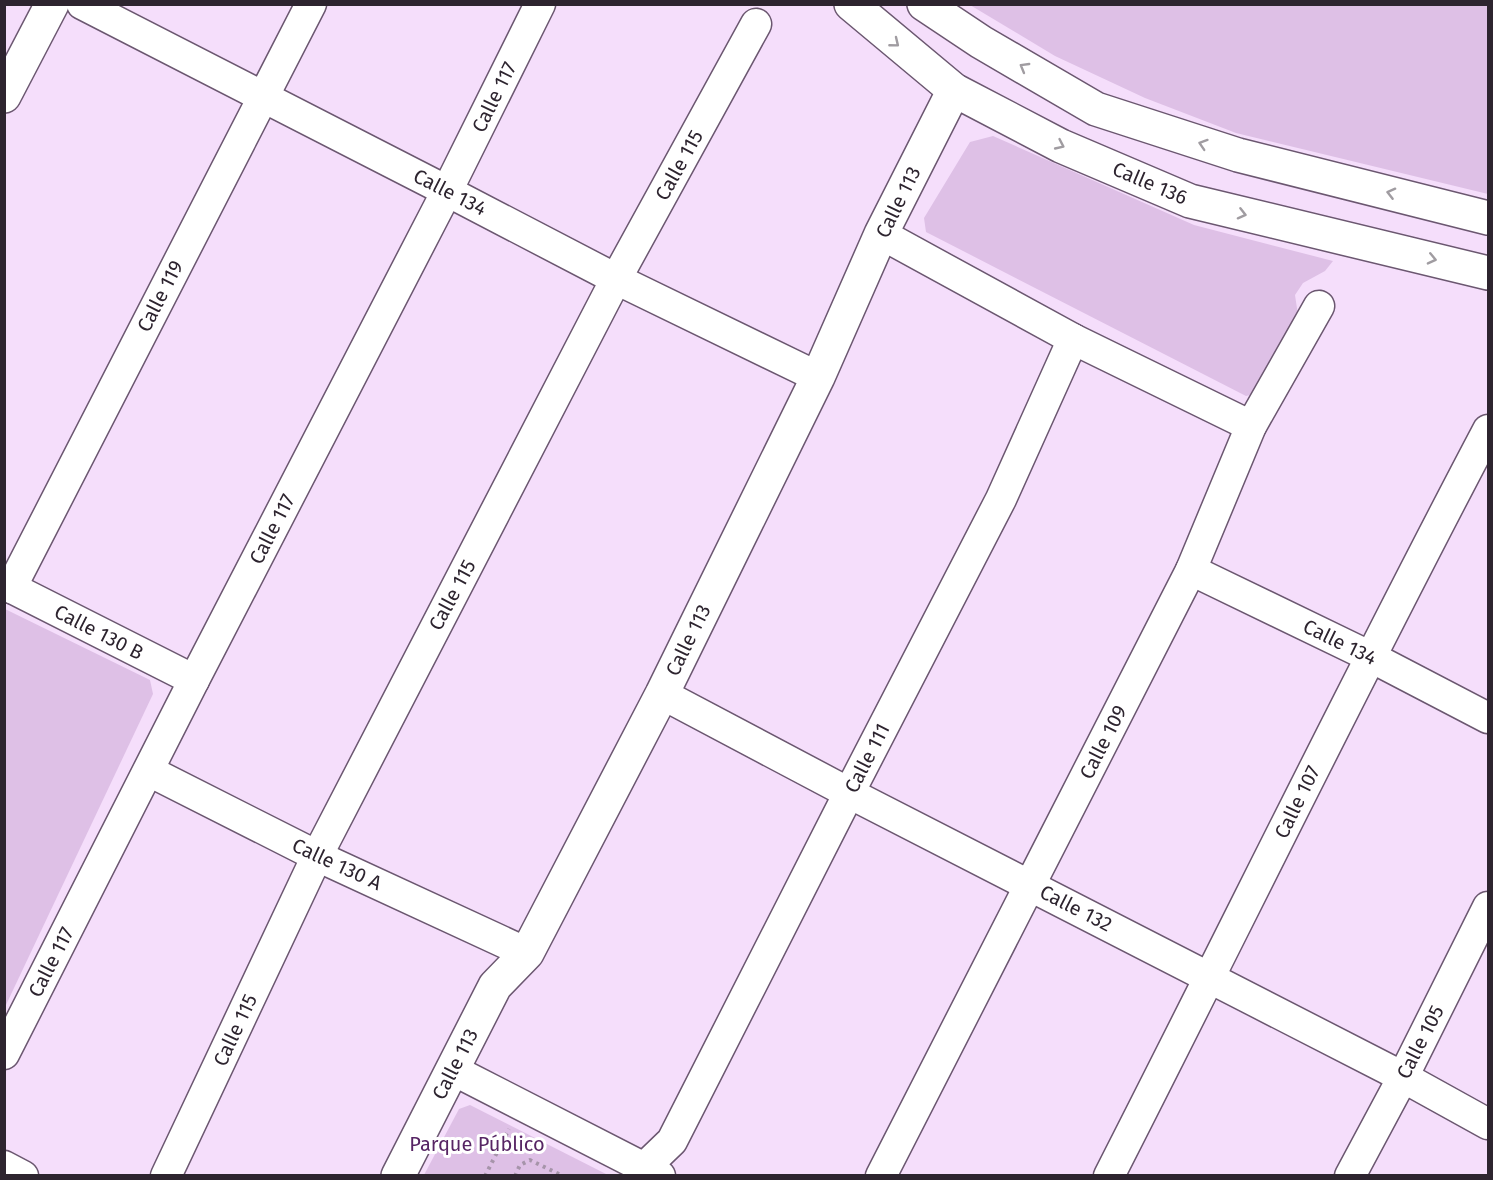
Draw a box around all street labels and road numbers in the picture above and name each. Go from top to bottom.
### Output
street label: Calle 117 [467,58,521,136]
street label: Calle 115 [650,126,708,204]
street label: Calle 136 [1109,157,1191,209]
street label: Calle 113 [870,162,926,242]
street label: Calle 134 [409,163,491,221]
street label: Calle 119 [132,256,188,336]
street label: Calle 117 [244,490,300,568]
street label: Calle 115 [423,556,481,634]
street label: Calle 130 B [50,599,148,665]
street label: Calle 113 [660,600,716,680]
street label: Calle 134 [1299,614,1381,670]
street label: Calle 109 [1074,701,1132,783]
street label: Calle 111 [839,719,895,797]
street label: Calle 107 [1269,762,1325,842]
street label: Calle 130 A [288,833,386,895]
street label: Calle 132 [1036,880,1116,936]
street label: Calle 117 [23,923,79,1001]
street label: Calle 115 [208,990,262,1070]
street label: Calle 105 [1391,1001,1449,1083]
street label: Calle 113 [427,1024,483,1104]

